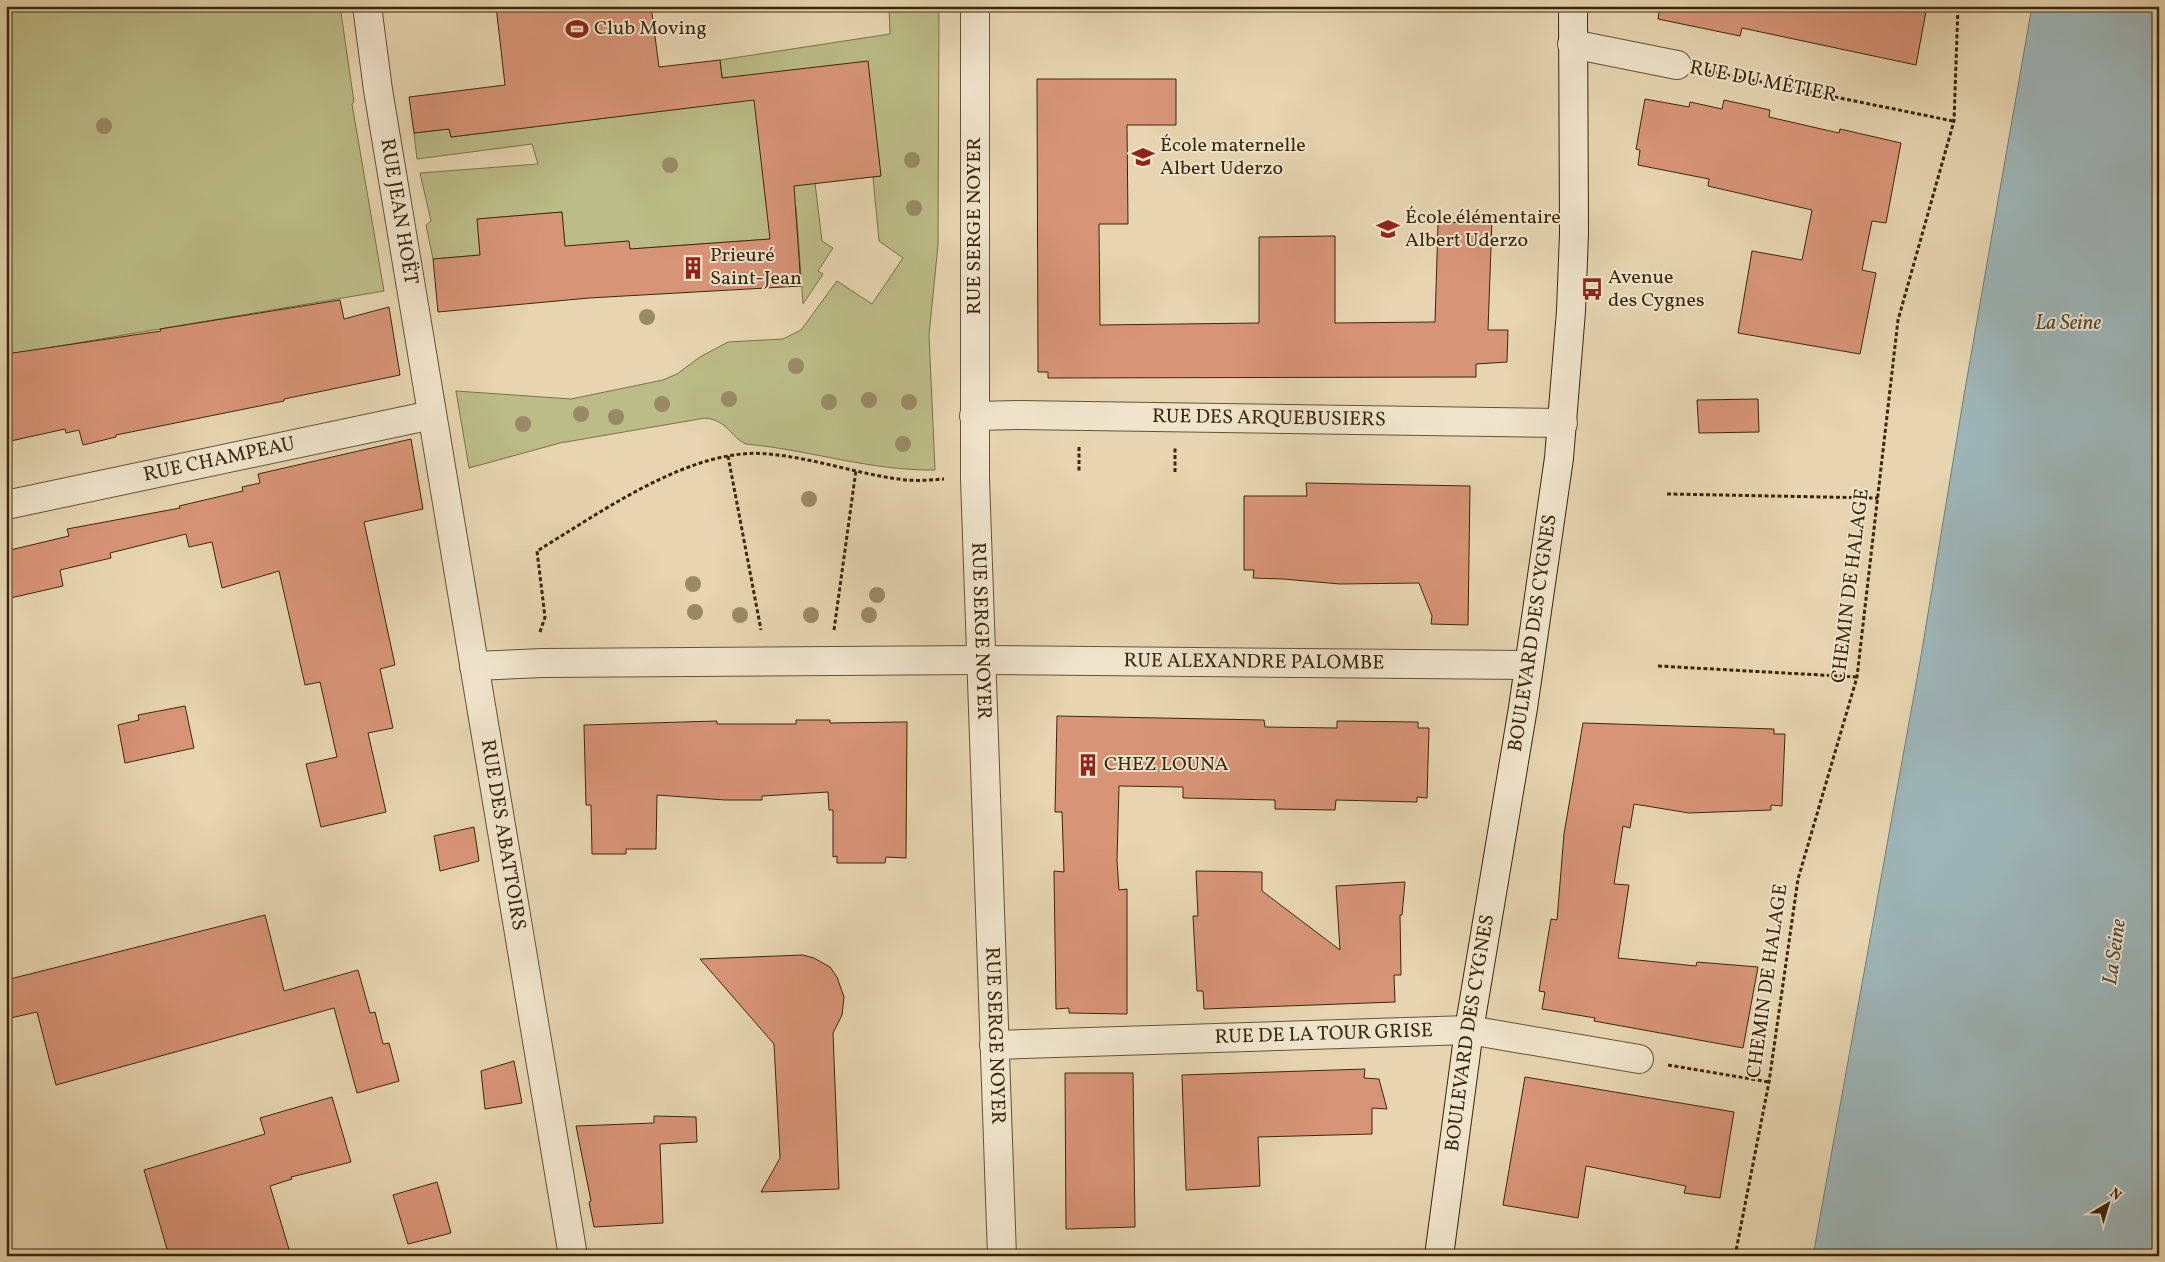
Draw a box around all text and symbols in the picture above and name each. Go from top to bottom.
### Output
place label: Club Moving [594,15,707,43]
sports icon: Club Moving [564,16,590,42]
street label: RUE DU MÉTIER [1687,54,1839,110]
place label: École maternelle Albert Uderzo [1160,132,1306,183]
street label: RUE JEAN HOËT [372,136,424,287]
street label: RUE SERGE NOYER [961,137,989,315]
school or university icon: École maternelle Albert Uderzo [1130,144,1156,170]
place label: École élémentaire Albert Uderzo [1405,204,1561,255]
school or university icon: École élémentaire Albert Uderzo [1375,216,1401,242]
place label: Prieuré Saint-Jean [710,242,802,293]
building icon: Prieuré Saint-Jean [680,255,706,281]
place label: Avenue des Cygnes [1608,264,1705,315]
bus stop icon: Avenue des Cygnes [1579,276,1605,302]
water label: La Seine [2035,309,2101,338]
street label: RUE DES ARQUEBUSIERS [1152,403,1386,434]
street label: RUE CHAMPEAU [141,430,298,490]
street label: CHEMIN DE HALAGE [1825,487,1877,685]
street label: BOULEVARD DES CYGNES [1502,513,1565,754]
street label: RUE SERGE NOYER [963,542,997,721]
street label: RUE ALEXANDRE PALOMBE [1123,647,1384,678]
street label: RUE DES ABATTOIRS [473,737,532,933]
place label: CHEZ LOUNA [1104,751,1229,779]
building icon: CHEZ LOUNA [1075,752,1101,778]
street label: CHEMIN DE HALAGE [1740,882,1796,1080]
street label: BOULEVARD DES CYGNES [1439,912,1502,1154]
water label: La Seine [2096,917,2134,987]
street label: RUE SERGE NOYER [977,946,1011,1125]
street label: RUE DE LA TOUR GRISE [1214,1017,1433,1052]
north arrow [2082,1180,2132,1230]
text: N [2105,1184,2125,1206]

